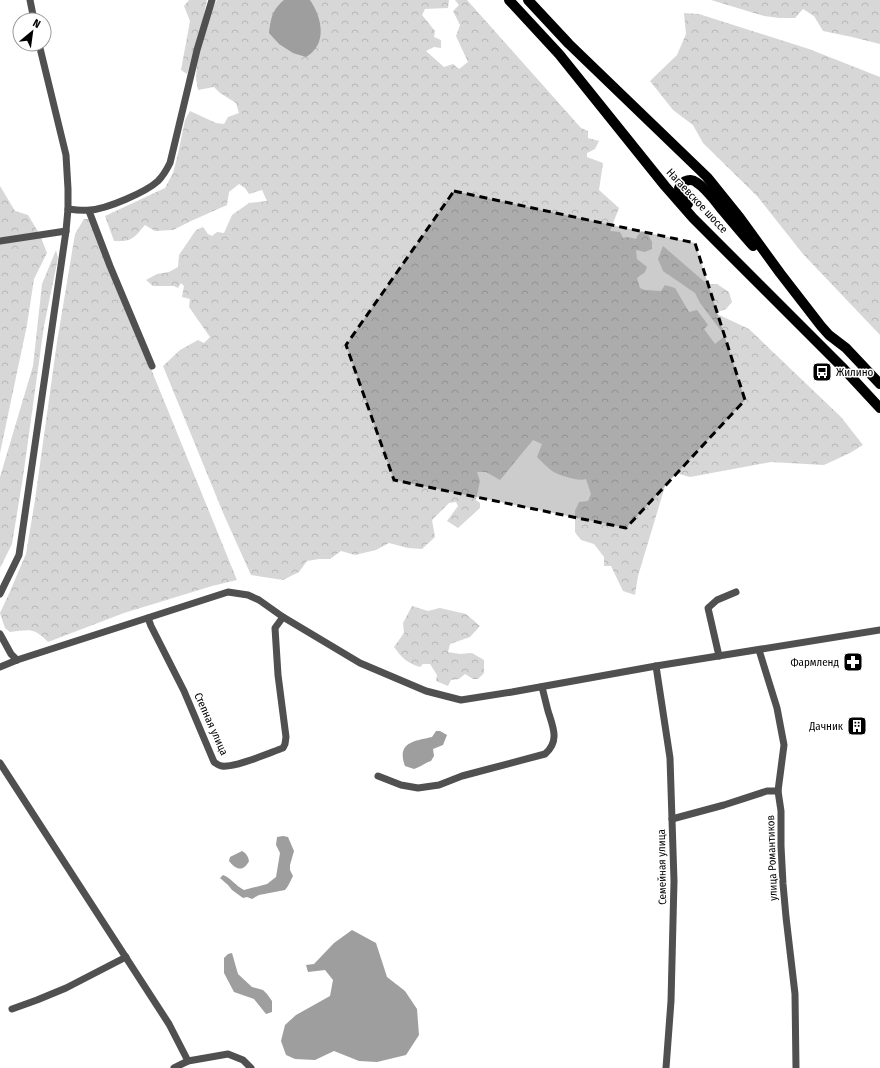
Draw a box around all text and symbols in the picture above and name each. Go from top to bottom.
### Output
north arrow [12,12,52,52]
text: N [31,16,43,31]
street label: Нагаевское шоссе [664,166,730,236]
bus stop icon: Жилино [811,361,833,383]
place label: Жилино [836,366,873,379]
pharmacy icon: Фармленд [842,651,864,673]
place label: Фармленд [791,656,839,669]
street label: Степная улица [191,691,231,757]
building icon: Дачник [846,715,868,737]
place label: Дачник [808,720,844,733]
street label: улица Романтиков [764,815,780,901]
street label: Семейная улица [655,829,669,905]

